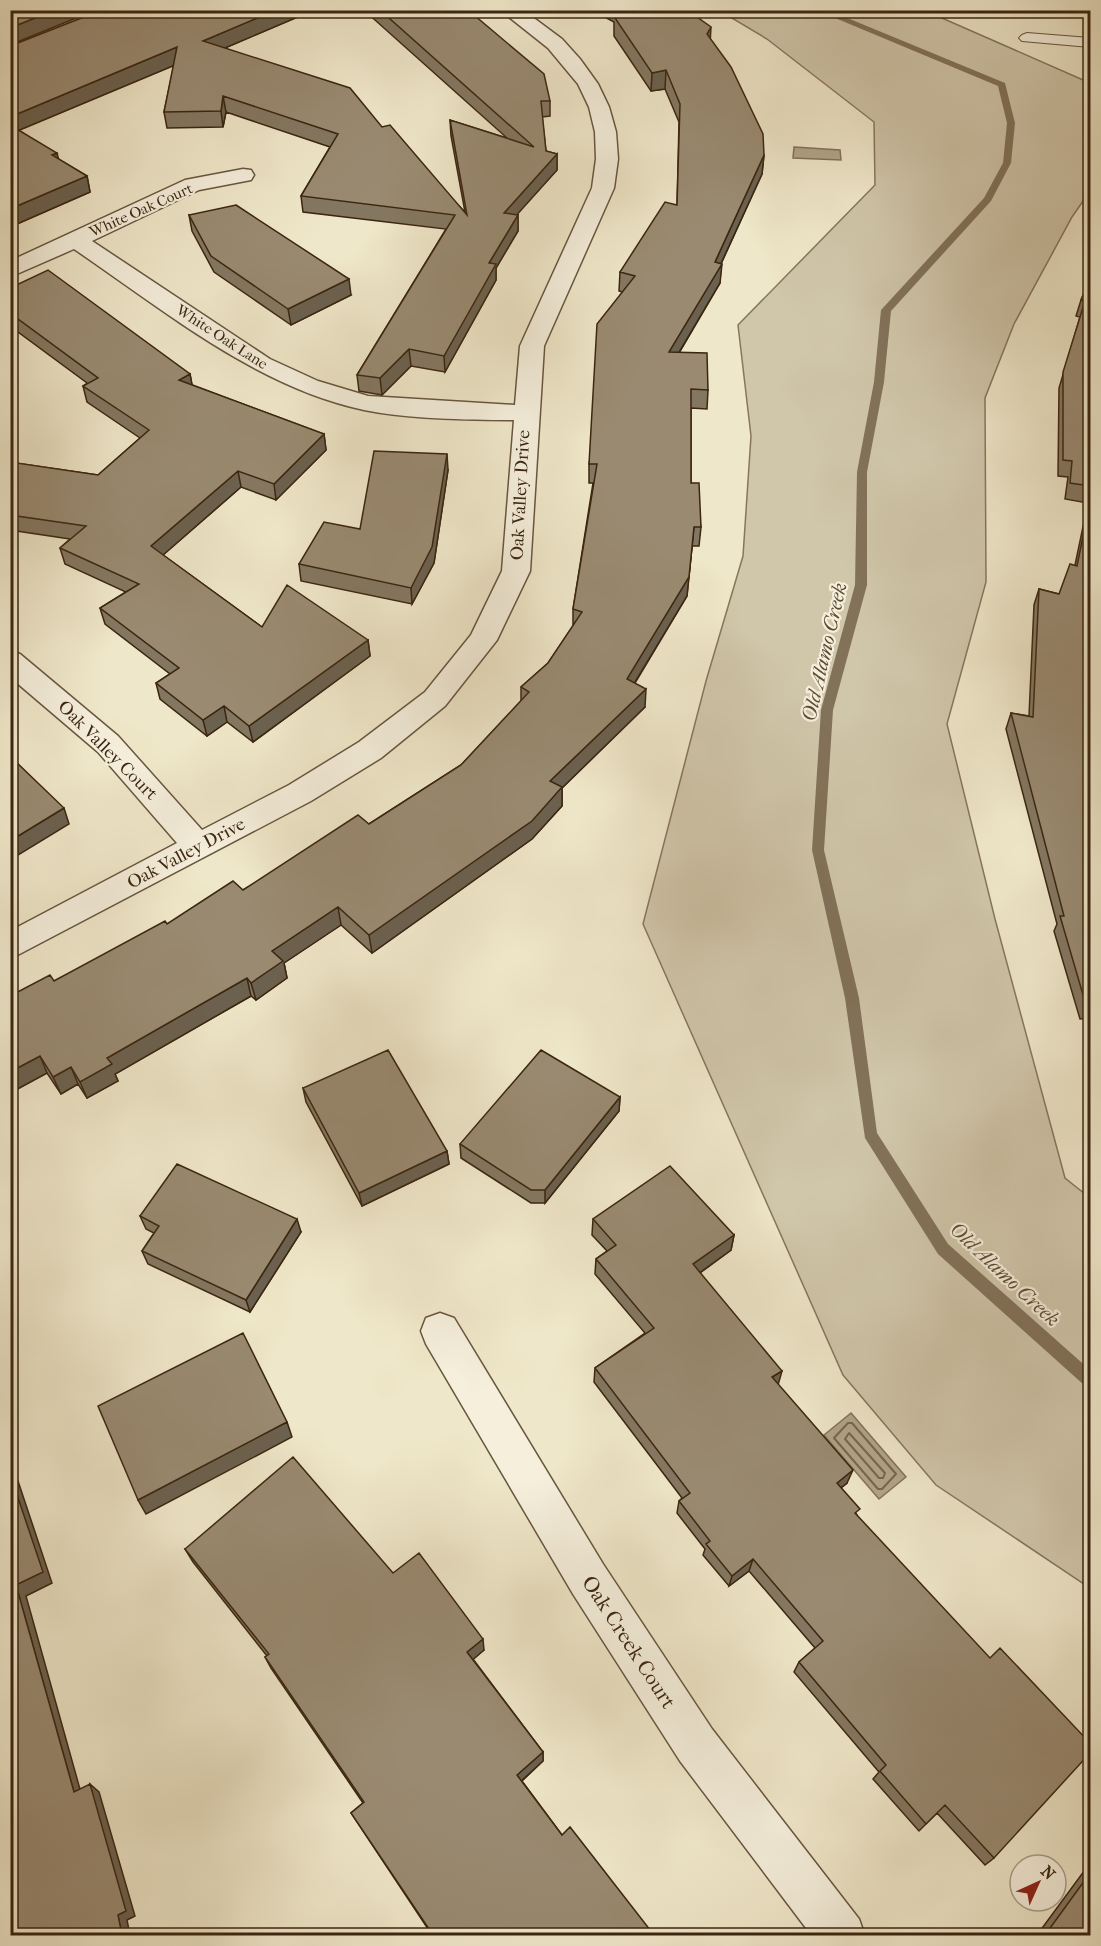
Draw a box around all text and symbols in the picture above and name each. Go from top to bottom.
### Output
street label: White Oak Court [86,179,196,241]
street label: White Oak Lane [172,300,272,374]
street label: Oak Valley Drive [507,429,534,561]
water label: Old Alamo Creek [797,580,852,724]
street label: Oak Valley Court [54,696,162,805]
street label: Oak Valley Drive [124,813,249,893]
water label: Old Alamo Creek [945,1218,1064,1331]
street label: Oak Creek Court [577,1571,681,1713]
north arrow [1008,1853,1068,1913]
text: N [1037,1862,1060,1884]

